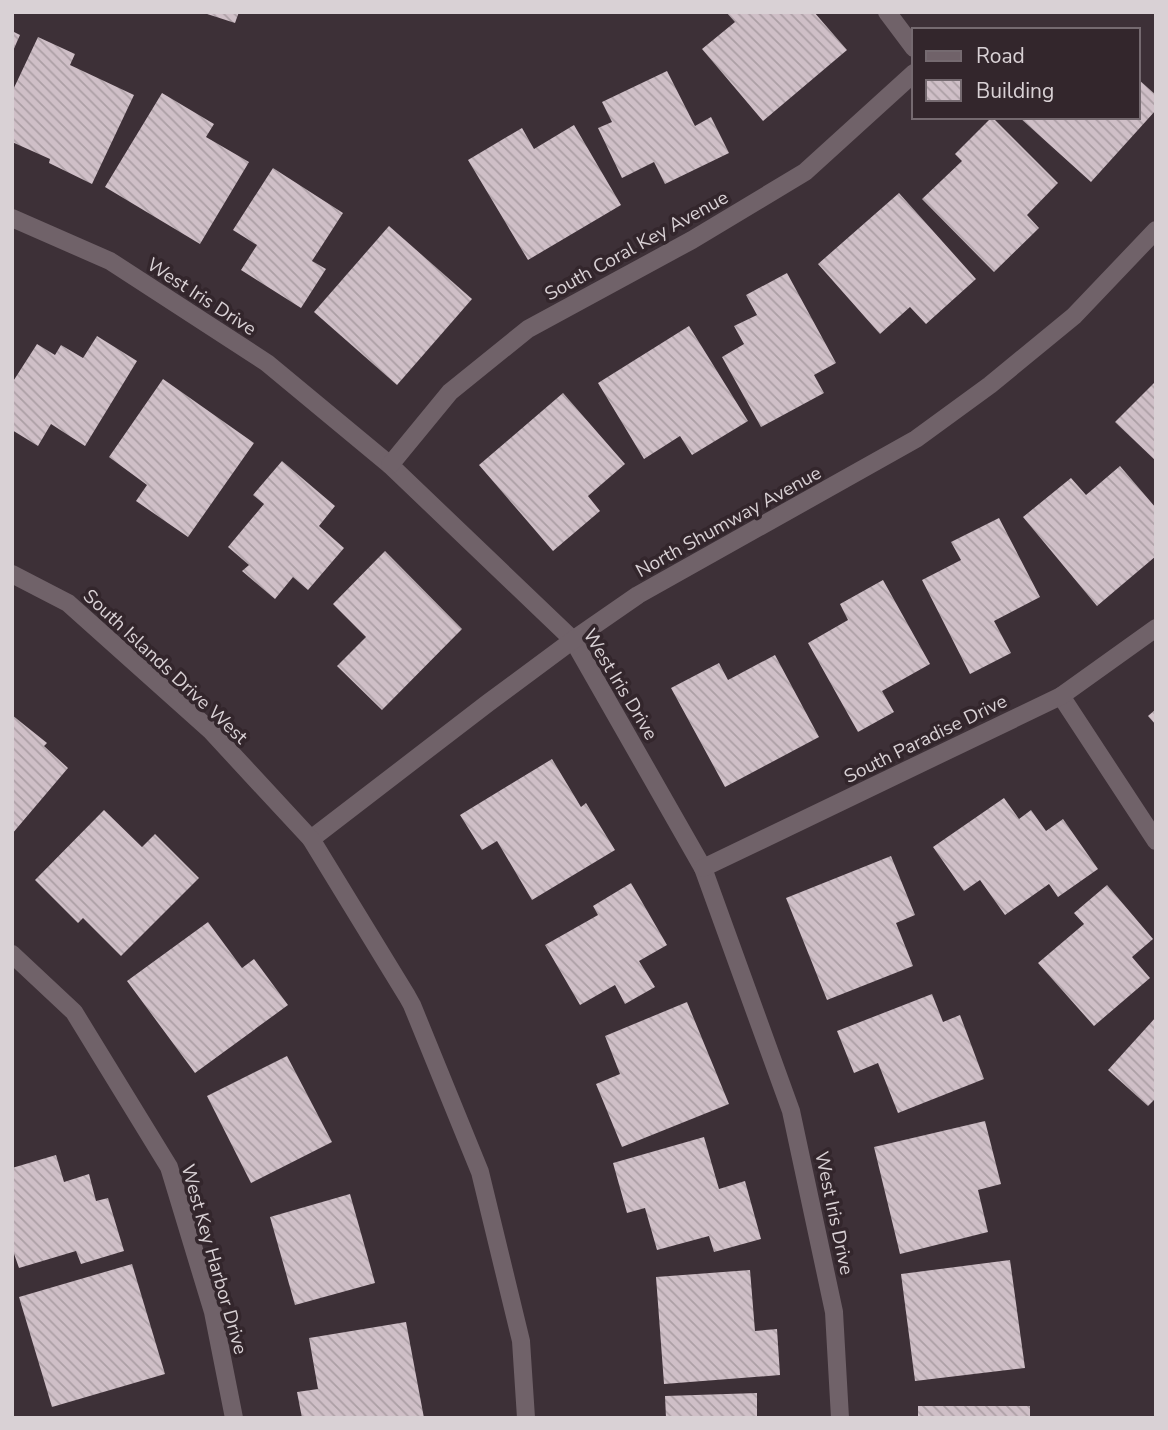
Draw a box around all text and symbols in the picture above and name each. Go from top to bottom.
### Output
legend [912,28,1140,119]
text: Road [976,42,1025,70]
text: Building [976,77,1054,105]
street label: South Coral Key Avenue [540,185,733,307]
street label: West Iris Drive [142,252,261,342]
street label: North Shumway Avenue [631,460,826,584]
street label: South Islands Drive West [77,583,254,750]
street label: West Iris Drive [577,624,664,745]
street label: South Paradise Drive [840,688,1011,790]
street label: West Iris Drive [808,1149,860,1277]
street label: West Key Harbor Drive [174,1161,254,1357]

